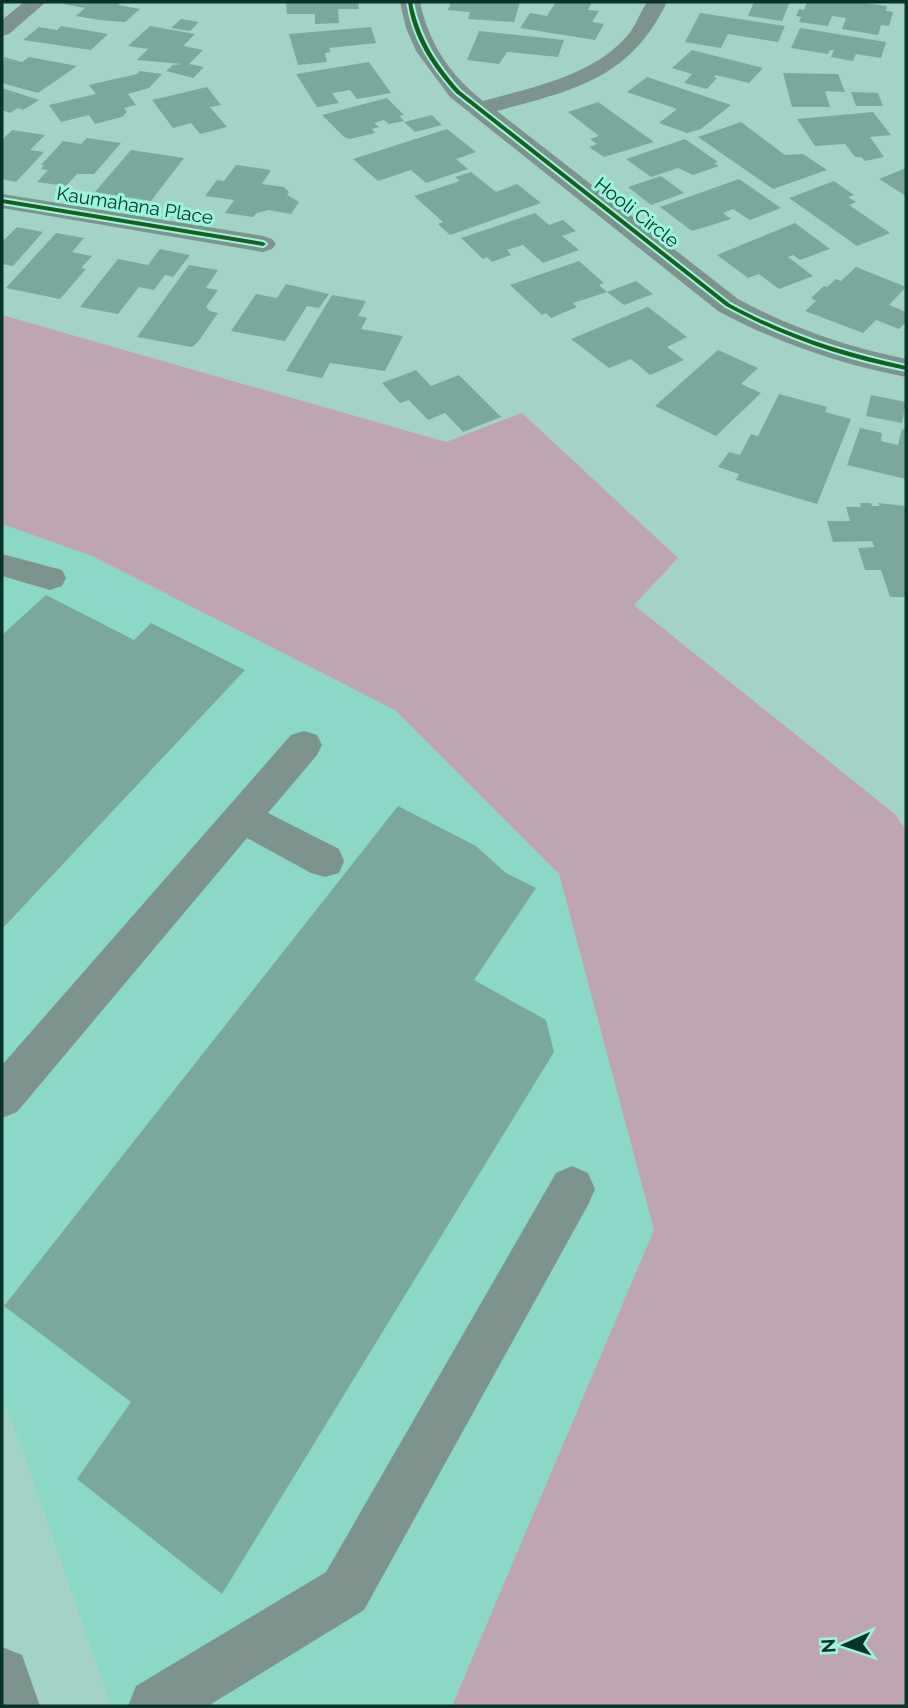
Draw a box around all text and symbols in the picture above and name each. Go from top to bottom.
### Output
street label: Hooli Circle [590,172,684,252]
street label: Kaumahana Place [55,182,215,228]
north arrow [810,1610,880,1680]
text: N [817,1638,839,1654]

